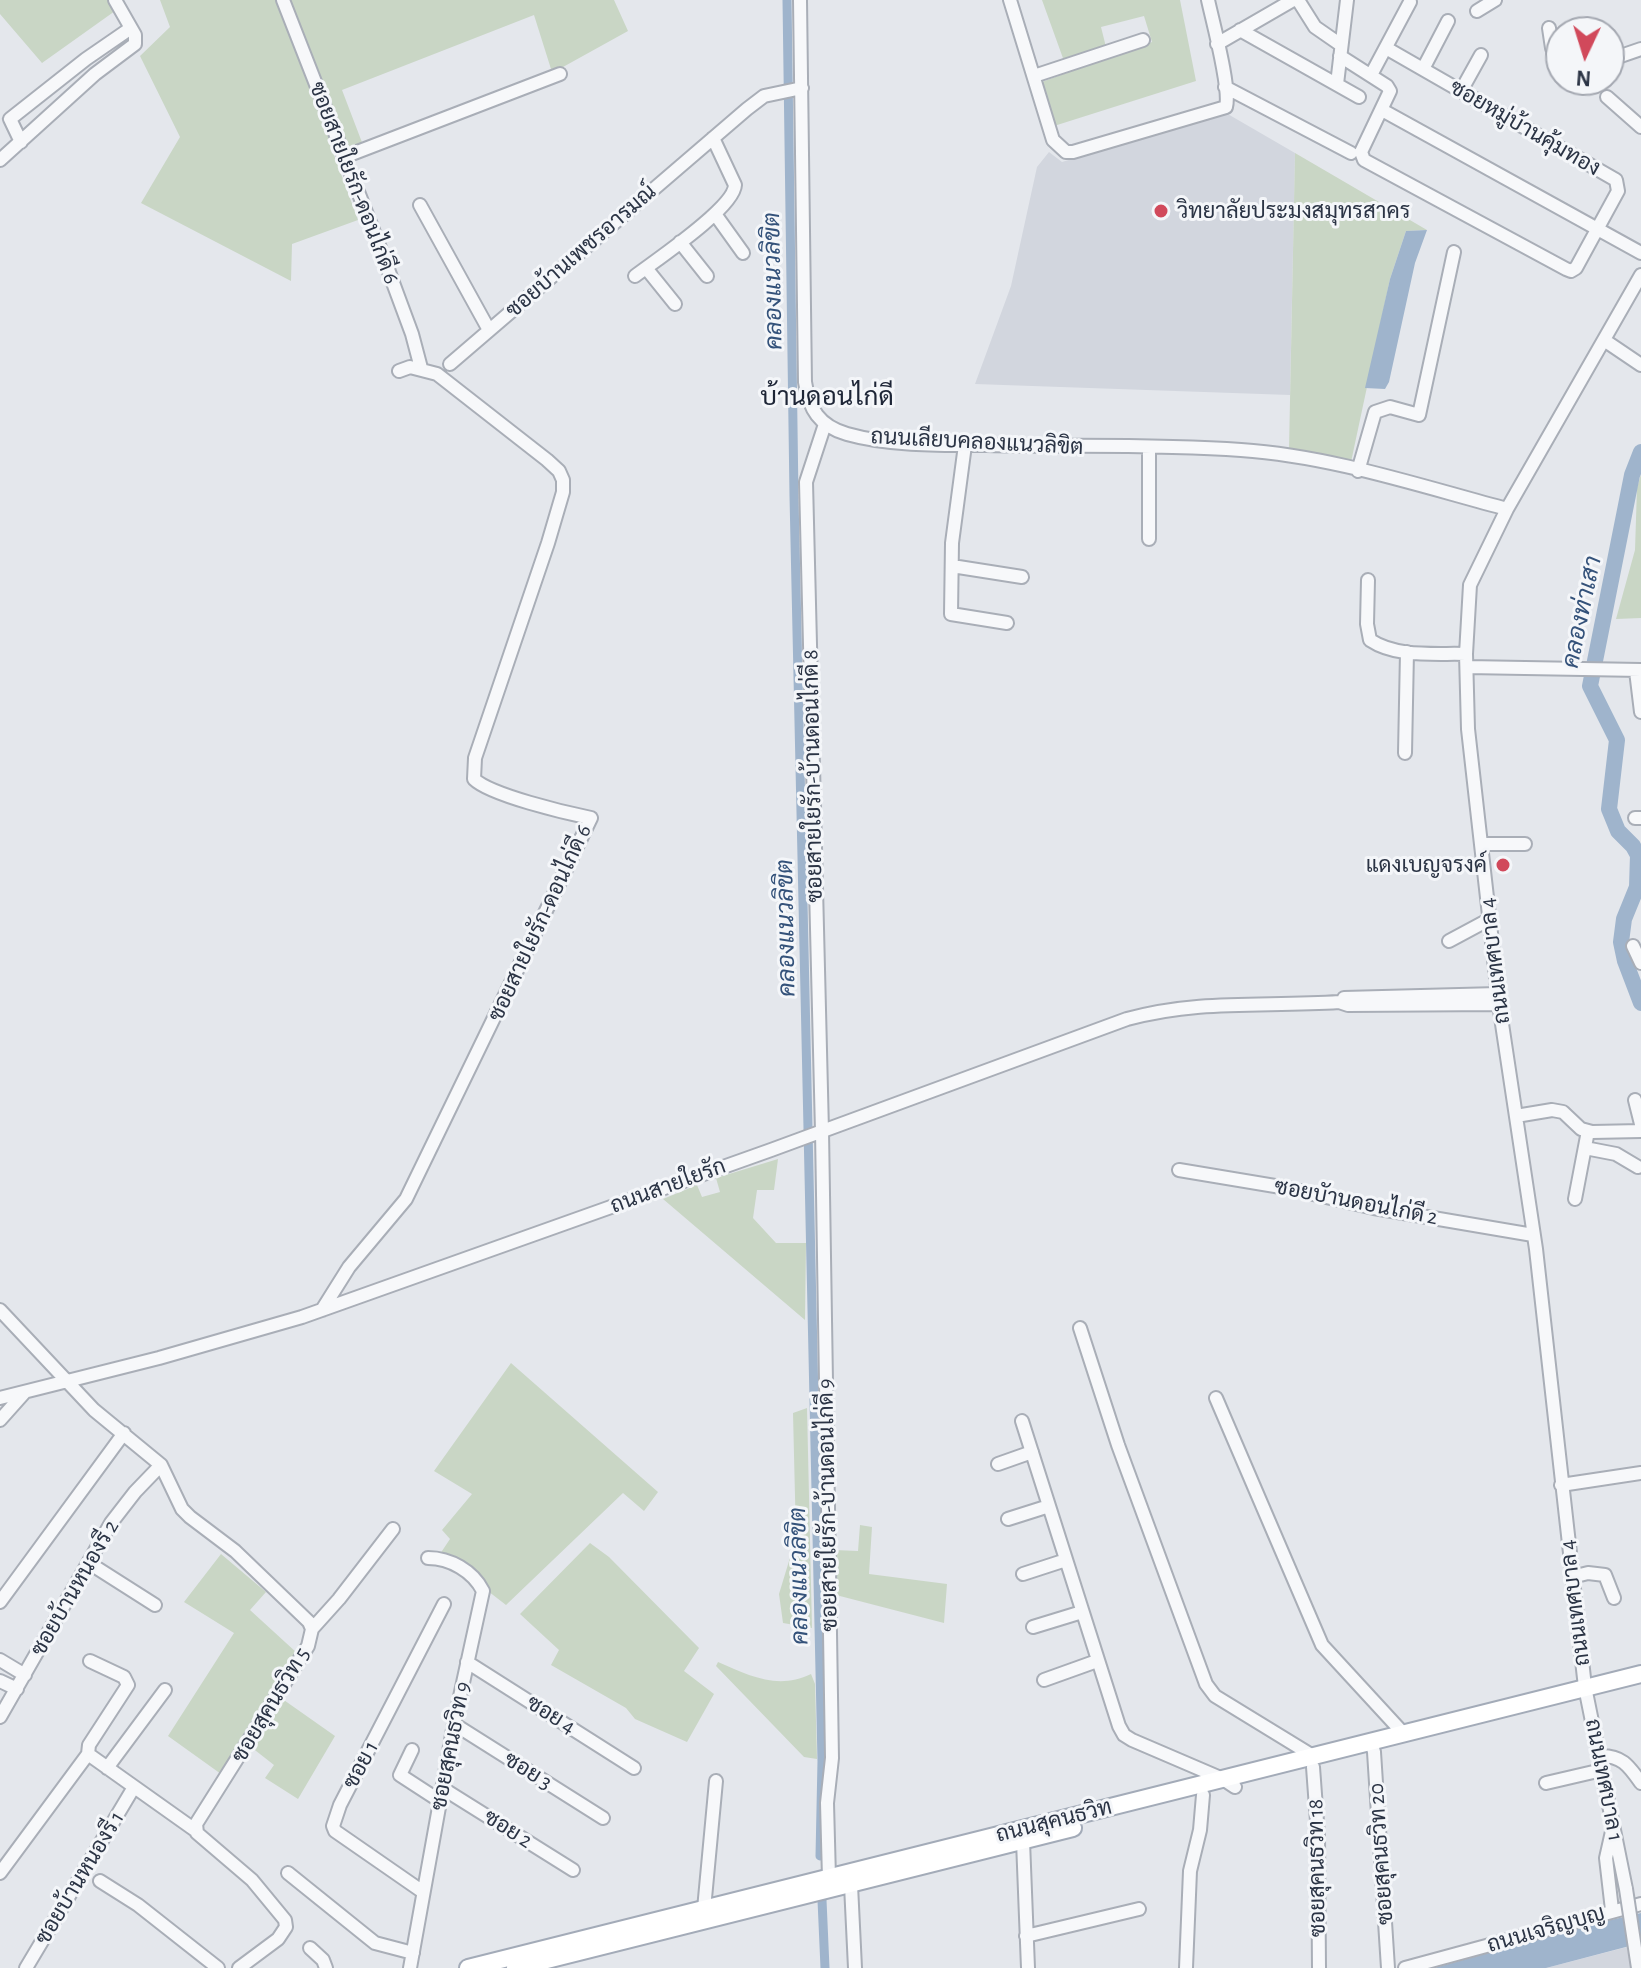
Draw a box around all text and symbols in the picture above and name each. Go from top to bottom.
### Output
north arrow [1545,16,1625,96]
text: N [1575,66,1592,89]
street label: ซอยหมู่บ้านคุ้มทอง [1445,74,1605,182]
street label: ซอยสายใยรัก-ดอนไก่ดี 6 [303,78,405,288]
street label: ซอยบ้านเพชรอารมณ์ [500,179,662,323]
place label: วิทยาลัยประมงสมุทรสาคร [1177,198,1410,224]
marker: วิทยาลัยประมงสมุทรสาคร [1152,202,1170,220]
water label: คลองแนวลิขิต [757,212,789,350]
district label: บ้านดอนไก่ดี [760,381,894,413]
street label: ถนนเลียบคลองแนวลิขิต [870,423,1084,461]
water label: คลองท่าเสา [1556,553,1608,671]
street label: ซอยสายใยรัก-บ้านดอนไก่ดี 8 [798,649,828,903]
street label: ซอยสายใยรัก-ดอนไก่ดี 6 [483,820,597,1026]
place label: แดงเบญจรงค์ [1366,852,1487,878]
marker: แดงเบญจรงค์ [1494,856,1512,874]
water label: คลองแนวลิขิต [770,859,802,997]
street label: ถนนเทศบาล 4 [1474,896,1516,1026]
street label: ถนนสายใยรัก [607,1153,729,1219]
street label: ซอยบัานดอนไก่ดี 2 [1272,1173,1440,1231]
street label: ซอยสายใยรัก-บ้านดอนไก่ดี 9 [813,1378,843,1632]
water label: คลองแนวลิขิต [783,1507,815,1645]
street label: ซอยบ้านหนองรี 2 [25,1515,125,1661]
street label: ถนนเทศบาล 4 [1554,1538,1596,1668]
street label: ซอยสุคนธวิท 5 [226,1643,316,1767]
street label: ซอยสุคนธวิท 9 [426,1679,476,1813]
street label: ซอย 4 [521,1690,581,1740]
street label: ถนนเทศบาล 1 [1579,1717,1629,1843]
street label: ซอย 1 [338,1737,384,1793]
street label: ซอย 3 [499,1746,557,1796]
street label: ซอยสุคนธวิท 20 [1363,1782,1399,1926]
street label: ถนนสุคนธวิท [993,1794,1115,1848]
street label: ซอยสุคนธวิท 18 [1303,1799,1331,1937]
street label: ซอย 2 [479,1804,537,1854]
street label: ซอยบ้านหนองรี 1 [30,1807,130,1949]
street label: ถนนเจริญบุญ [1484,1900,1608,1958]

